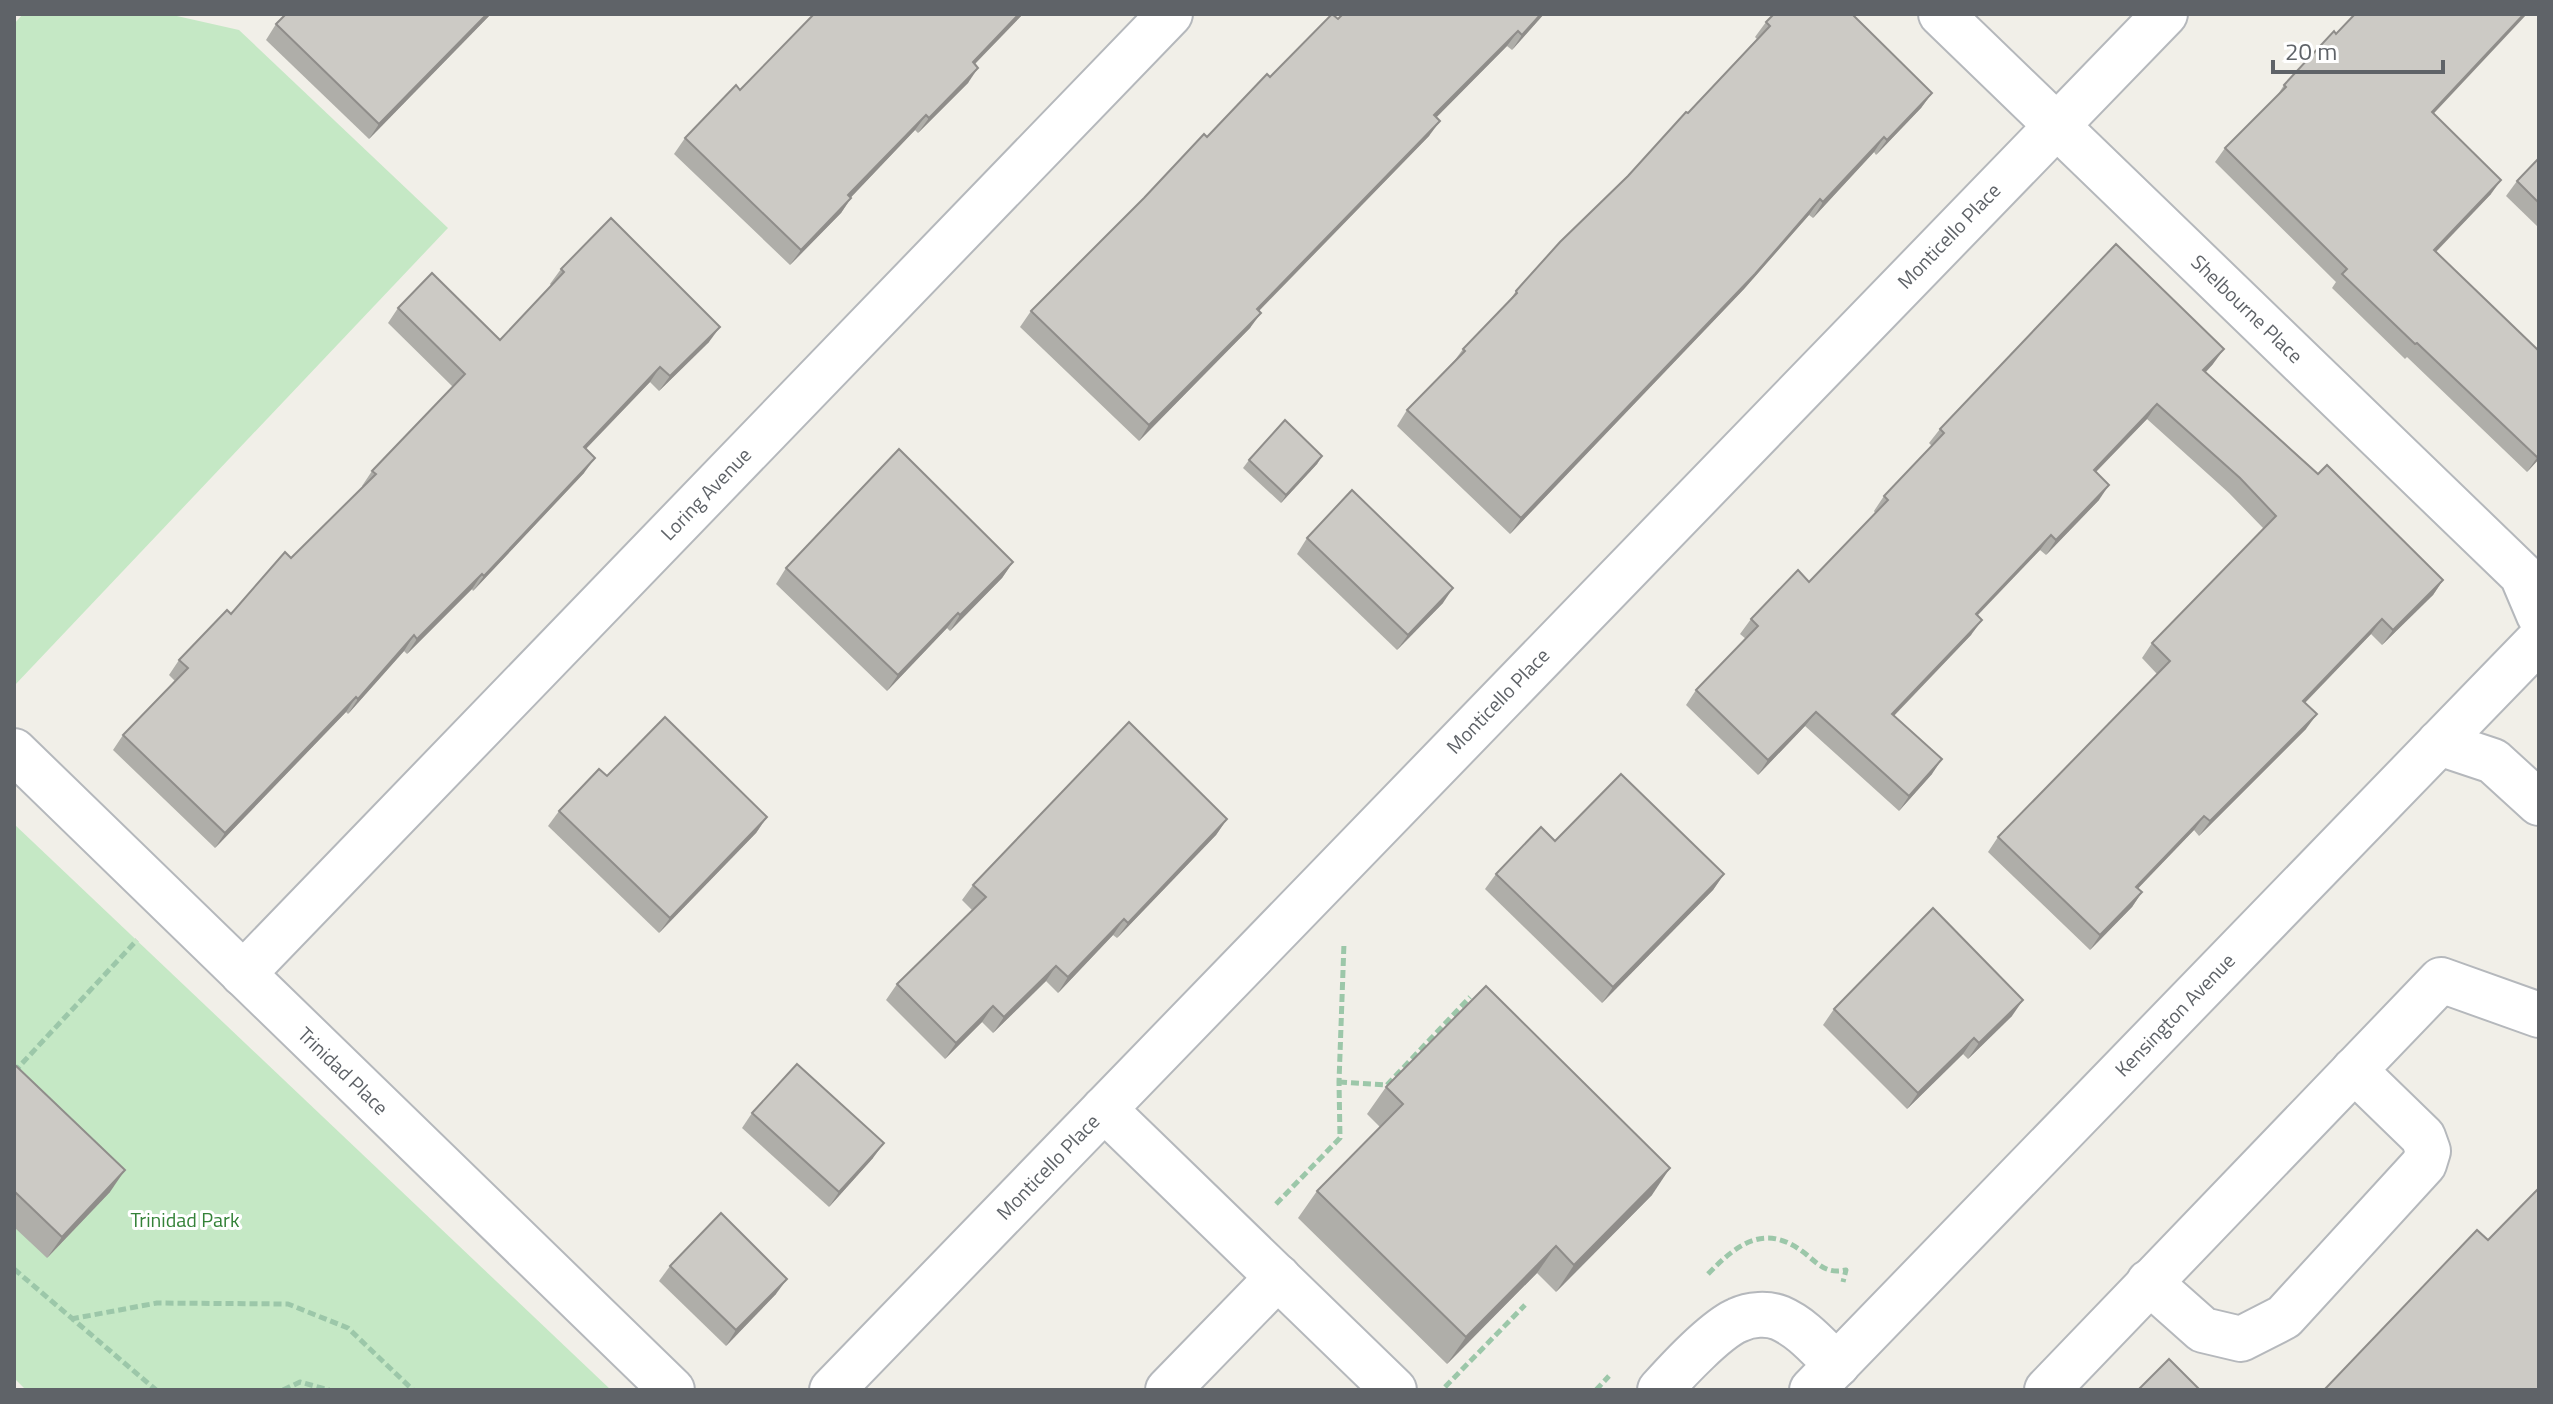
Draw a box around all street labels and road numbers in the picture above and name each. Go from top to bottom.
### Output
street label: Monticello Place [1890,175,2008,296]
street label: Shelbourne Place [2184,247,2310,370]
street label: Loring Avenue [653,440,758,547]
street label: Monticello Place [1439,640,1557,761]
street label: Kensington Avenue [2107,946,2242,1084]
street label: Trinidad Place [291,1019,396,1122]
street label: Monticello Place [989,1106,1107,1227]

